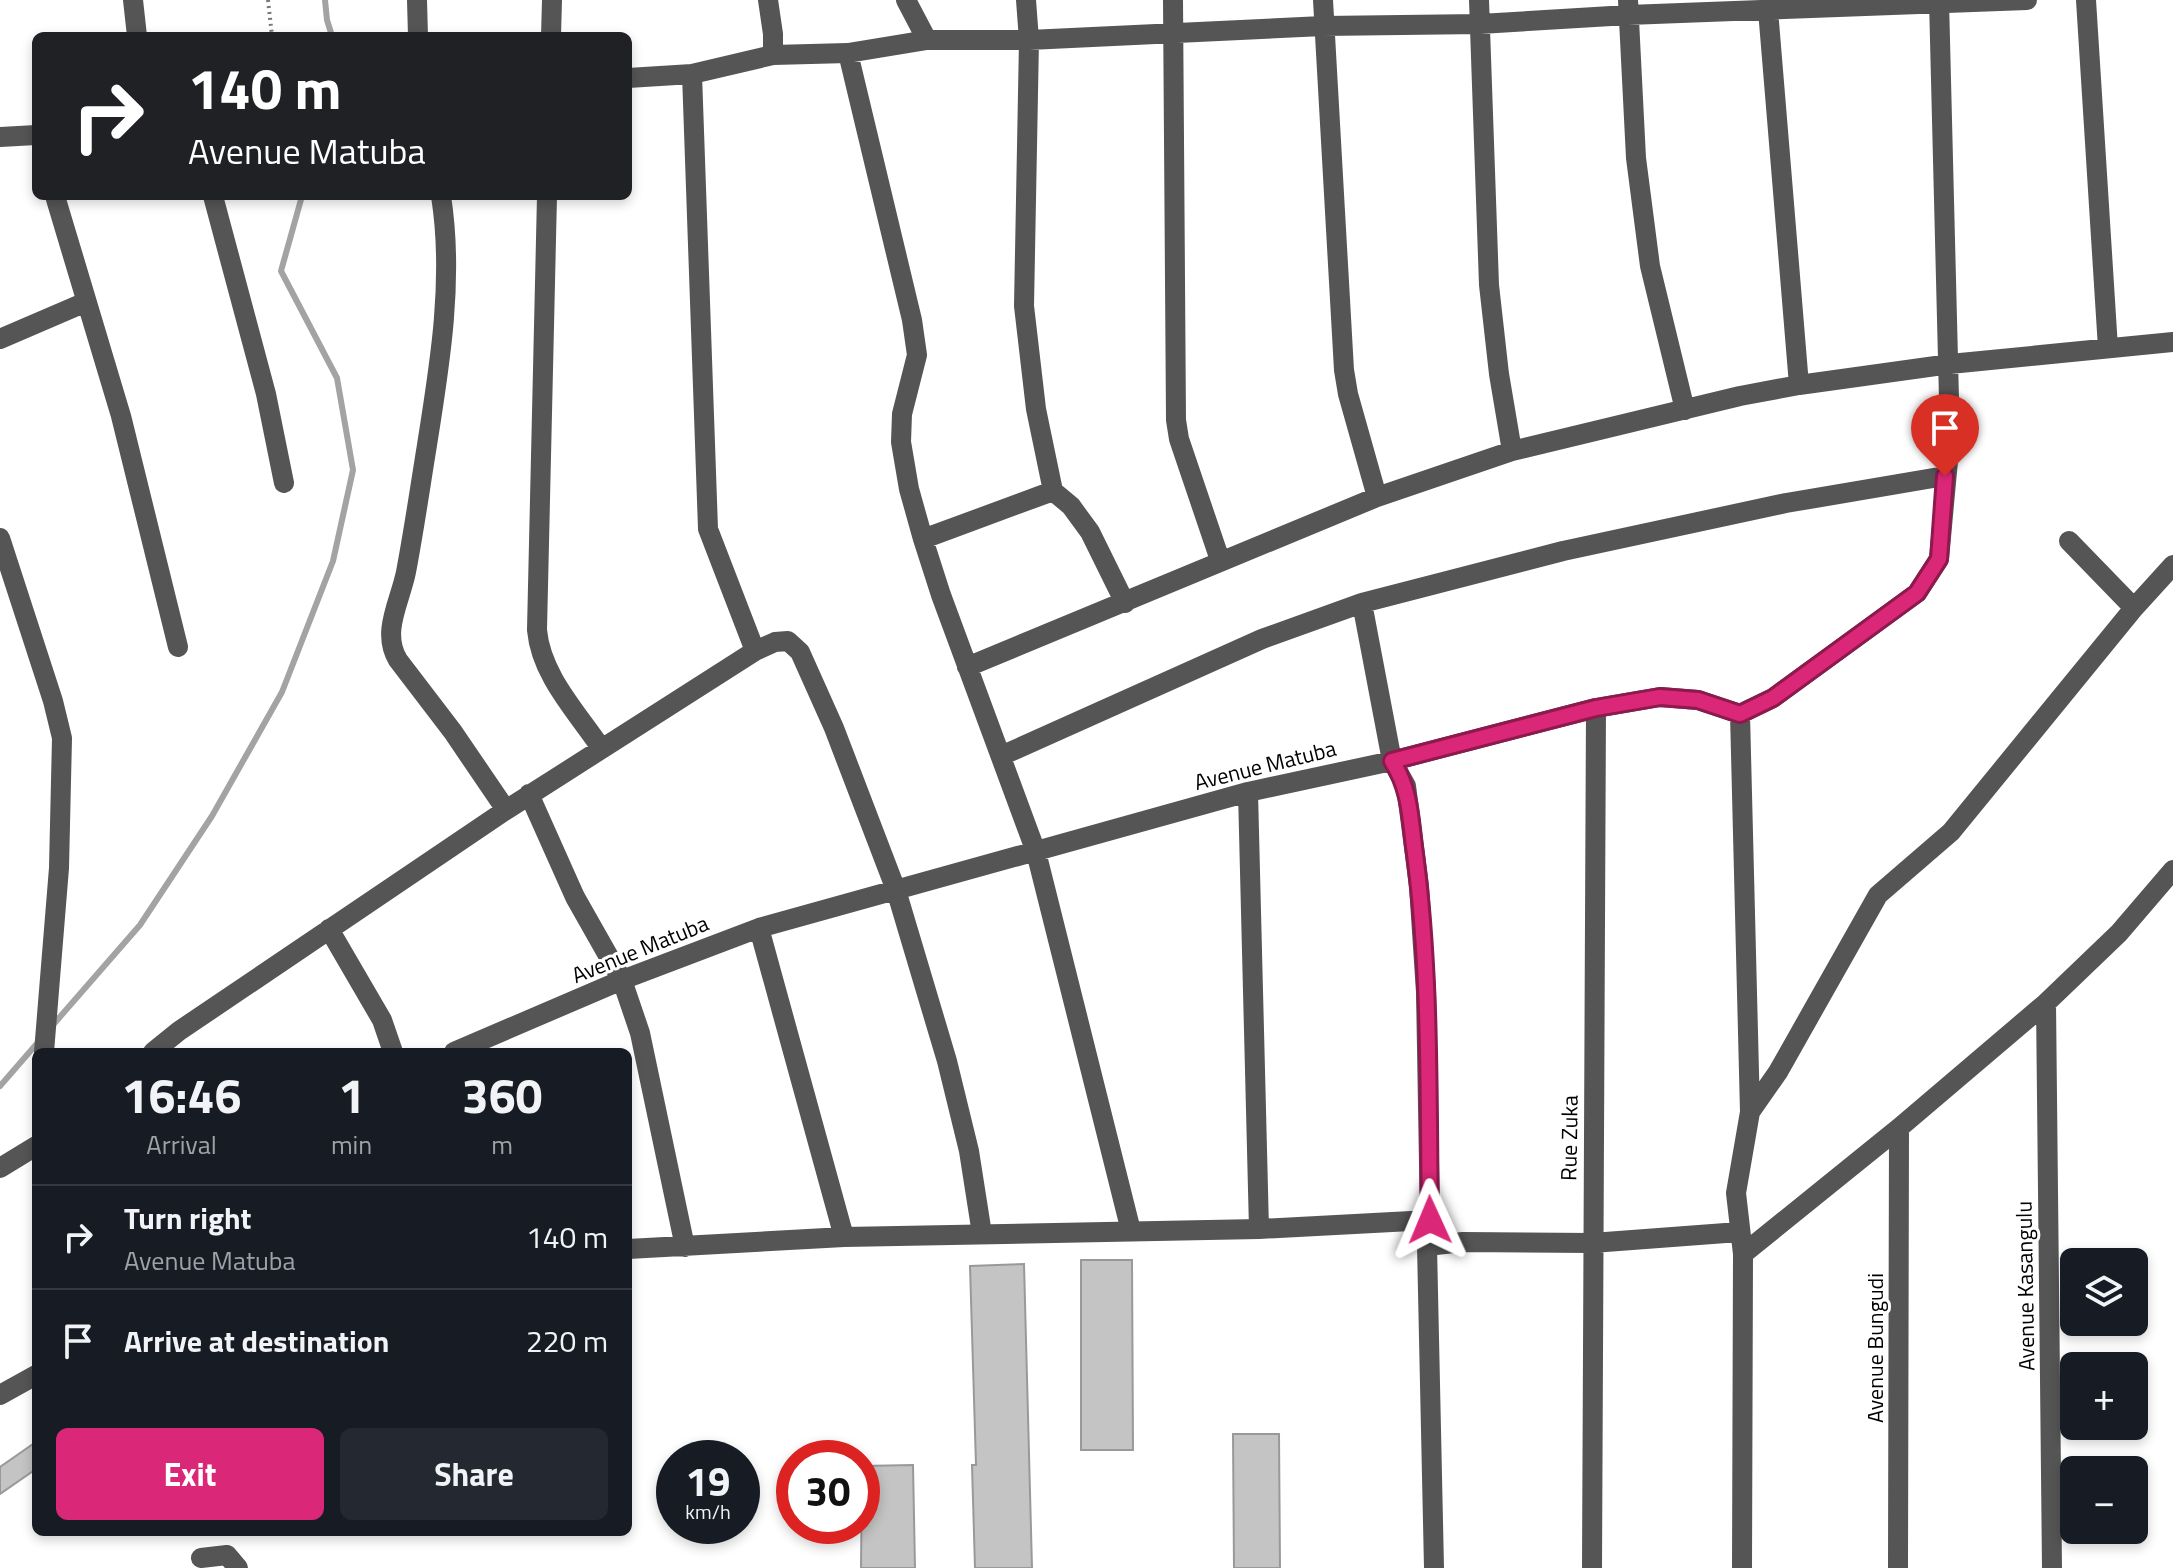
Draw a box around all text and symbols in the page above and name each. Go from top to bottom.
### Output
text: 140 m [188,46,341,131]
icon: right [56,64,160,168]
text: Avenue Matuba [188,123,426,178]
pin [1911,394,1979,476]
icon: arrive [1923,406,1967,450]
street label: Avenue Matuba [1190,731,1340,799]
street label: Avenue Matuba [566,906,714,992]
text: 16:46 [122,1059,241,1132]
text: 1 [338,1059,365,1132]
text: 360 [462,1059,542,1132]
street label: Rue Zuka [1551,1095,1587,1181]
text: Arrival [146,1125,217,1164]
text: min [331,1125,372,1164]
text: m [491,1125,513,1164]
position arrow [1388,1178,1472,1262]
text: Turn right [124,1195,252,1241]
street label: Avenue Kasangulu [2007,1201,2043,1371]
text: 140 m [526,1214,608,1260]
icon: right [56,1215,100,1259]
text: Avenue Matuba [124,1241,296,1280]
map controls [2060,1248,2148,1544]
button: layers [2060,1248,2148,1336]
street label: Avenue Bungudi [1858,1273,1892,1423]
text: Arrive at destination [124,1318,389,1364]
text: 220 m [526,1318,608,1364]
icon: arrive [56,1319,100,1363]
button: + [2060,1352,2148,1440]
button: Exit [56,1428,324,1520]
button: Share [340,1428,608,1520]
speed limit sign: 30 [776,1440,880,1544]
text: 19 [686,1451,730,1512]
button: − [2060,1456,2148,1544]
text: km/h [685,1496,731,1527]

